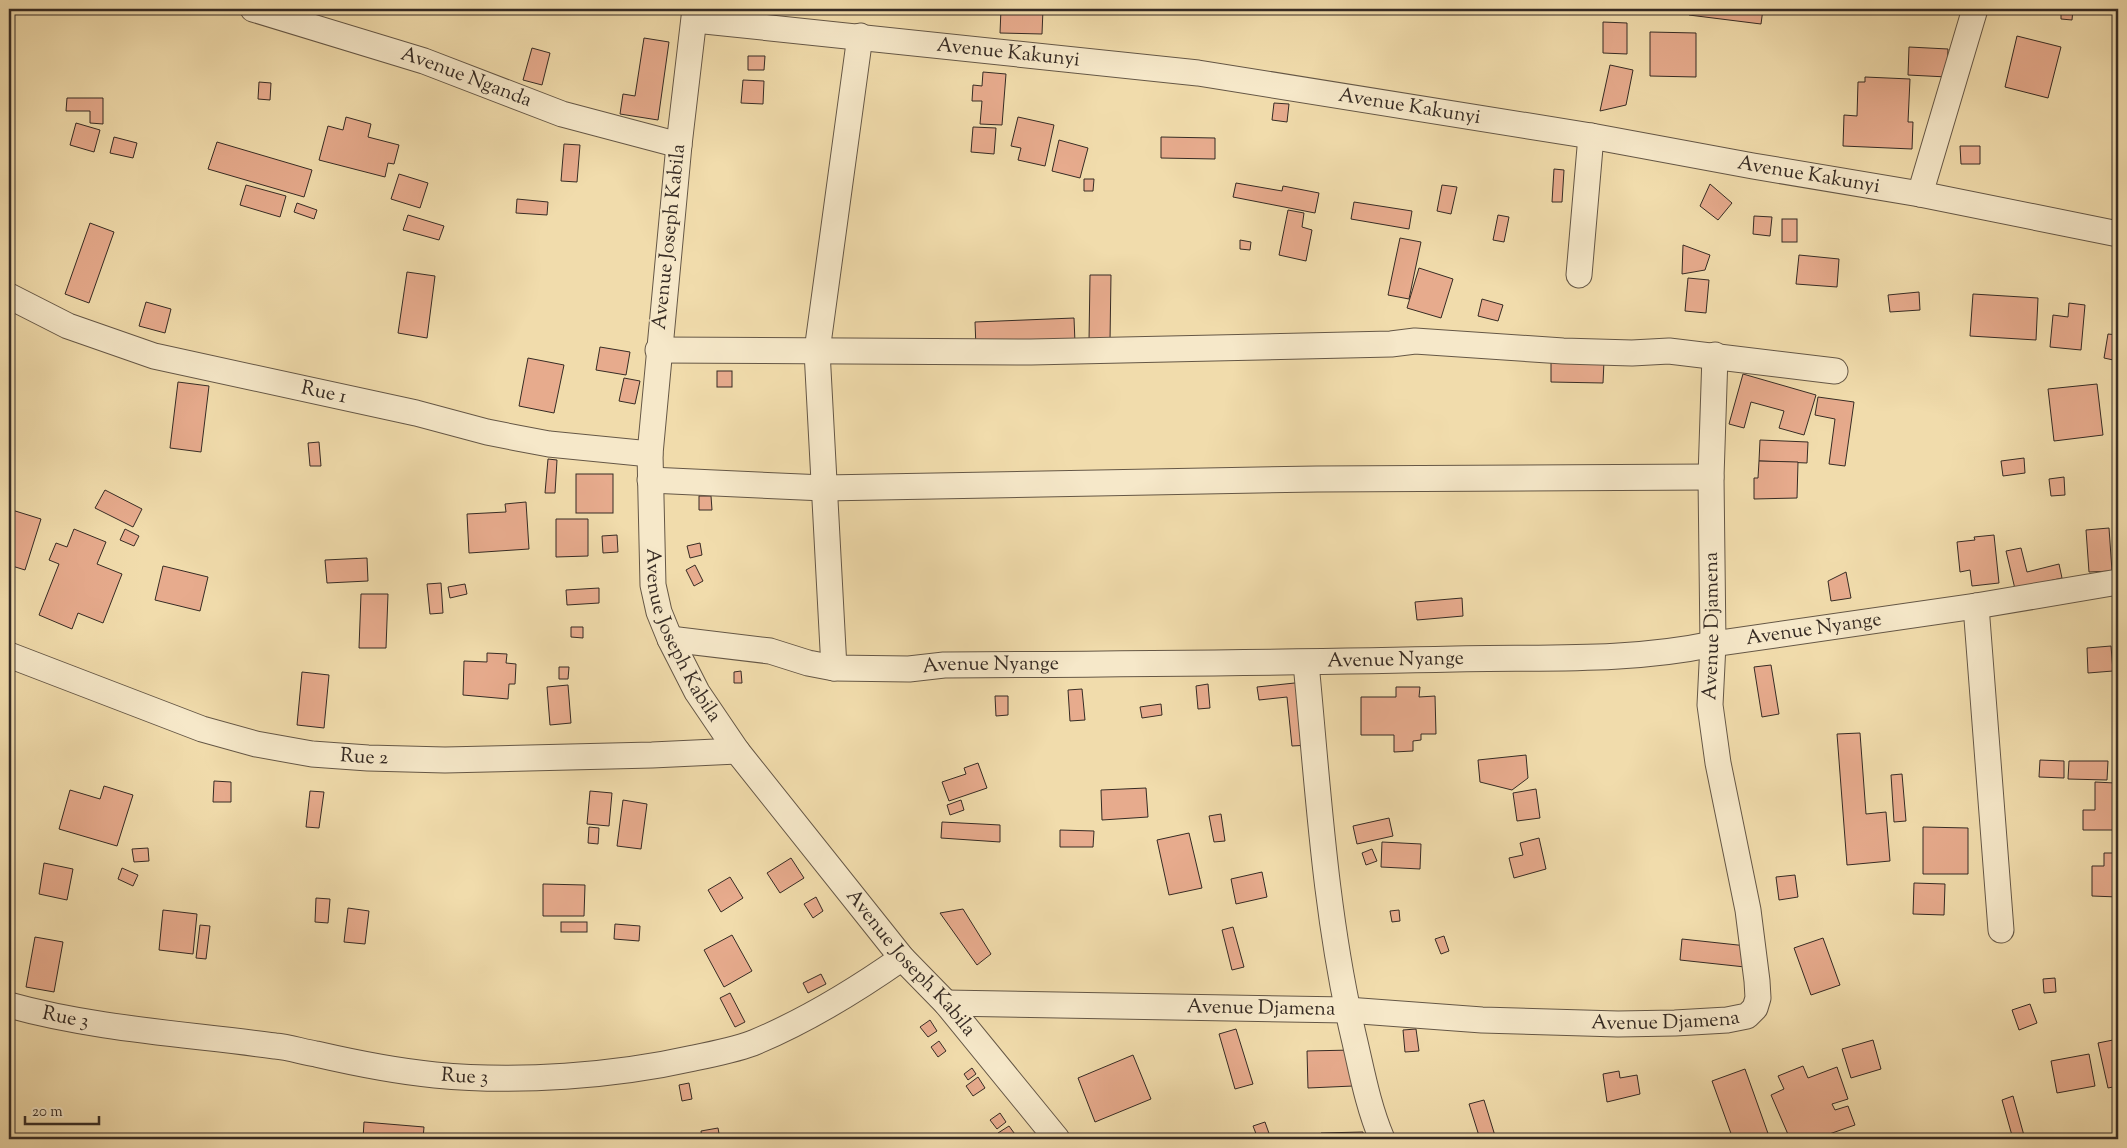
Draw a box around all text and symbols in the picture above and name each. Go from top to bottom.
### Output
street label: Avenue Kakunyi [935,31,1082,75]
street label: Avenue Nganda [397,40,536,116]
street label: Avenue Kakunyi [1336,81,1483,133]
street label: Avenue Joseph Kabila [646,143,694,331]
street label: Avenue Kakunyi [1735,149,1882,202]
street label: Rue 1 [298,374,349,412]
street label: Avenue Joseph Kabila [638,548,728,728]
street label: Avenue Djamena [1696,552,1728,701]
street label: Avenue Nyange [1744,605,1884,654]
street label: Avenue Nyange [1327,644,1464,676]
street label: Avenue Nyange [921,650,1059,682]
street label: Rue 2 [339,742,389,773]
street label: Avenue Joseph Kabila [838,883,982,1043]
street label: Avenue Djamena [1186,993,1335,1024]
street label: Rue 3 [39,999,91,1037]
street label: Avenue Djamena [1591,1003,1742,1039]
street label: Rue 3 [440,1061,489,1093]
scale bar [25,1093,99,1125]
text: 20 m [32,1102,63,1123]

